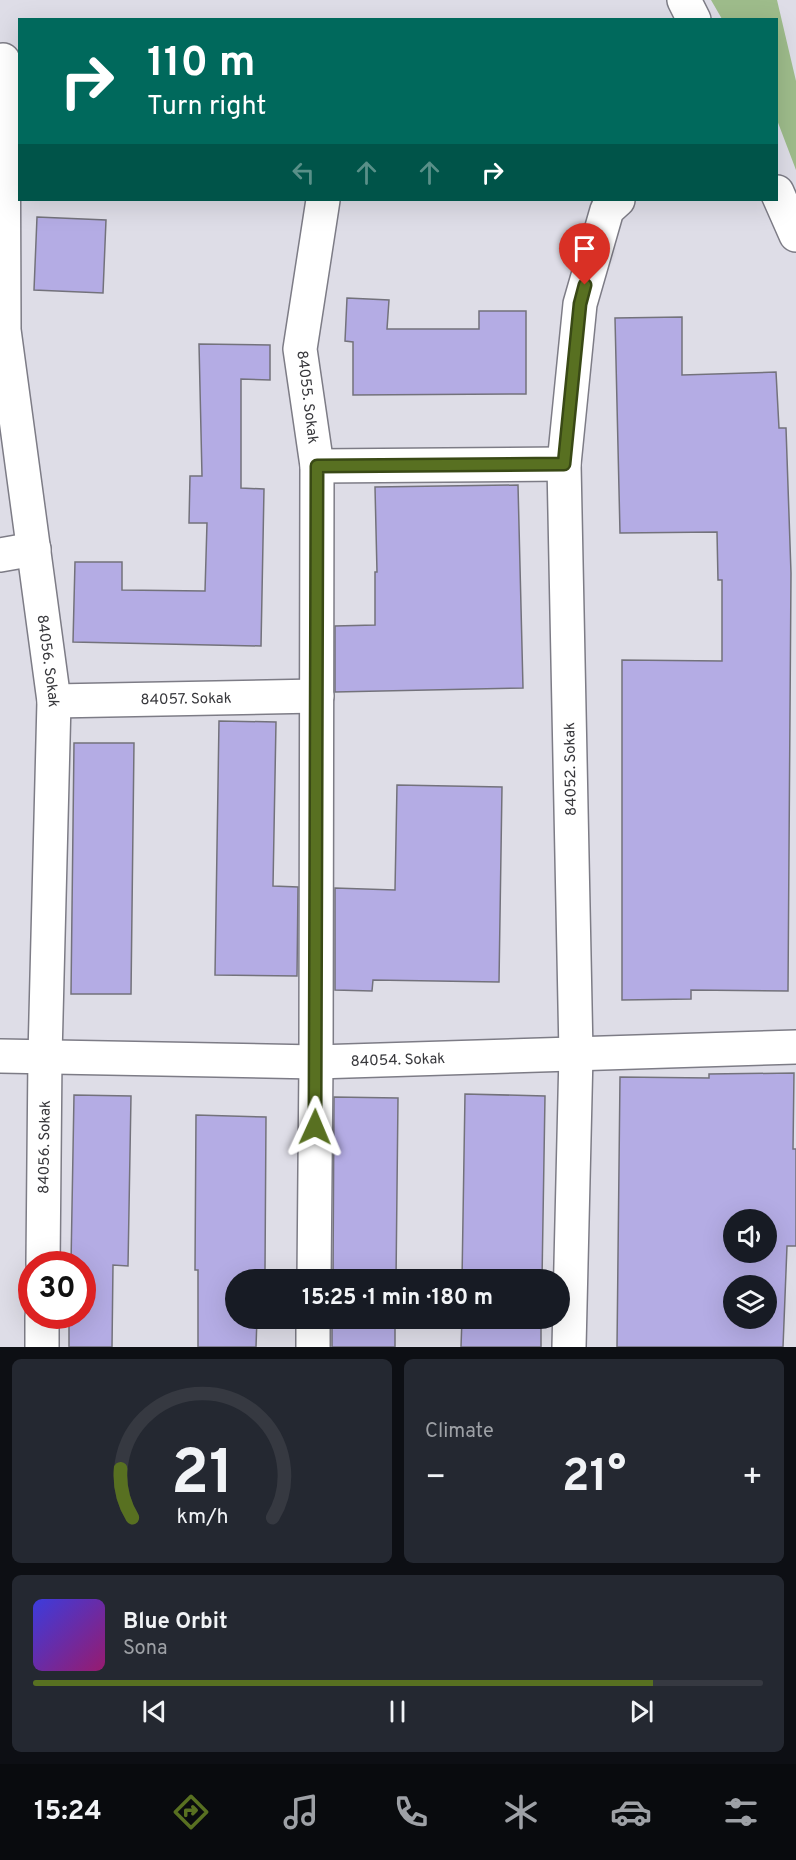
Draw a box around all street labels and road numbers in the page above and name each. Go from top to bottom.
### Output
street label: 84055. Sokak [291,349,322,445]
street label: 84056. Sokak [31,613,62,708]
street label: 84057. Sokak [140,690,232,710]
street label: 84052. Sokak [561,722,582,816]
street label: 84054. Sokak [350,1050,446,1072]
street label: 84056. Sokak [35,1100,56,1194]

